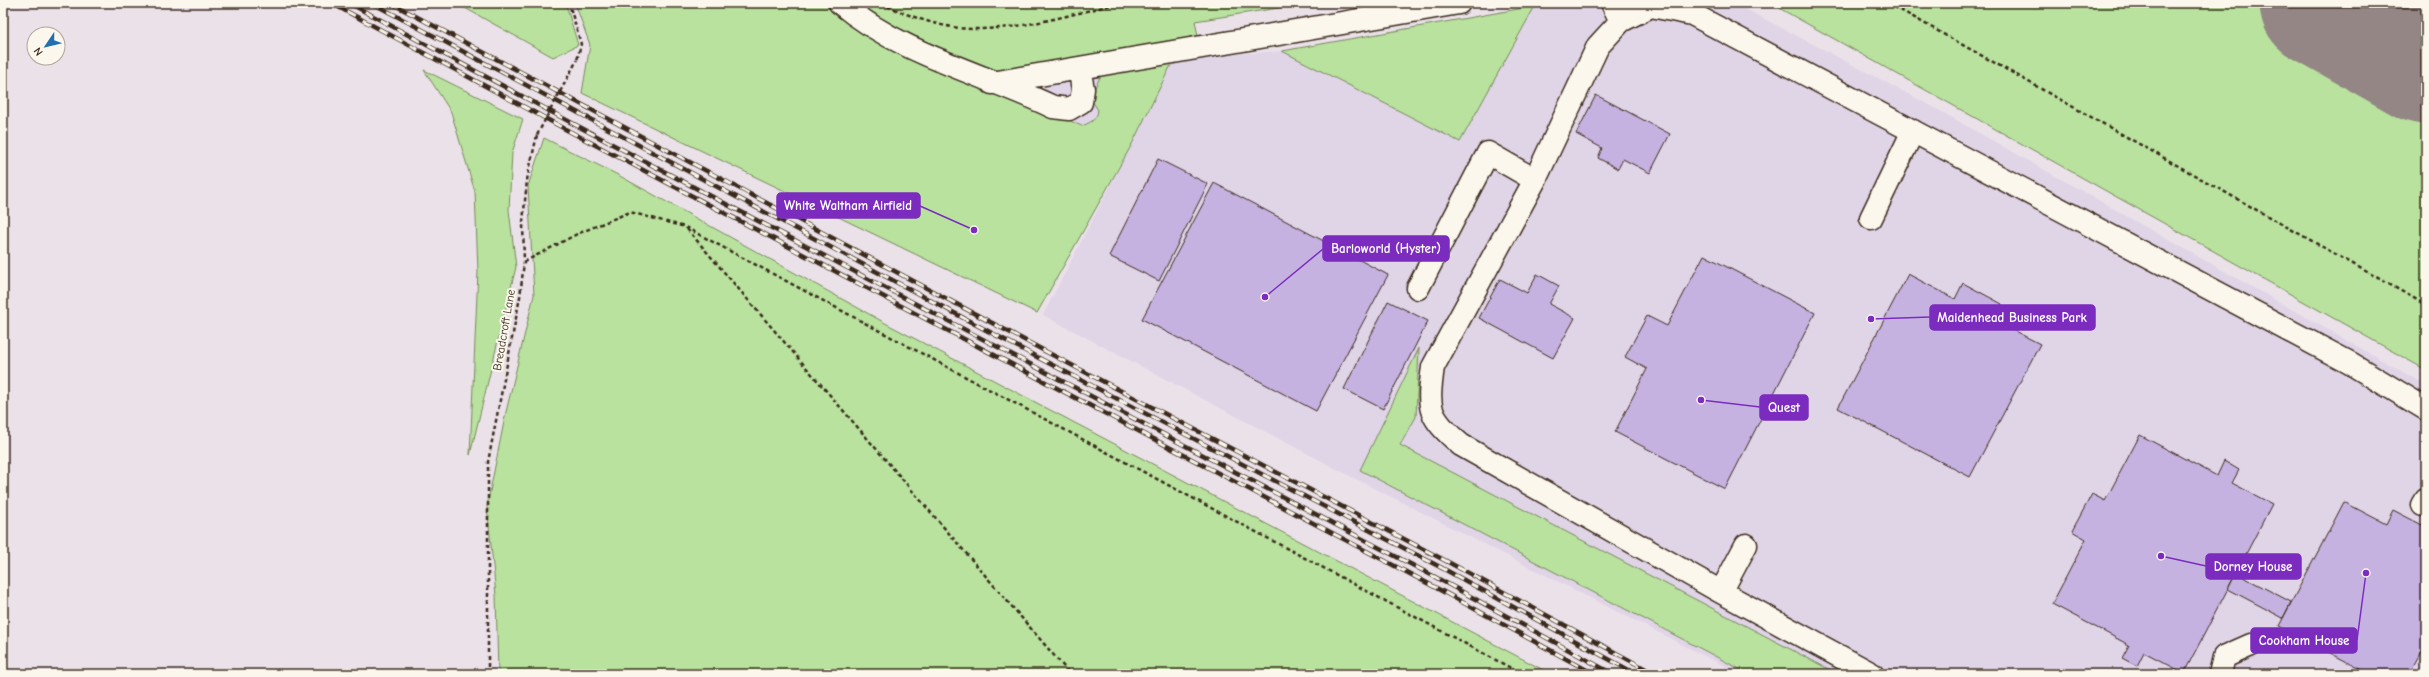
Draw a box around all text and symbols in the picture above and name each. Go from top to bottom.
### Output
north arrow [26,26,66,66]
text: N [31,45,46,58]
callout: White Waltham Airfield [777,193,920,218]
text: White Waltham Airfield [784,198,912,213]
callout: Barloworld (Hyster) [1323,236,1449,261]
text: Barloworld (Hyster) [1331,241,1441,256]
street label: Breadcroft Lane [490,288,518,372]
callout: Maidenhead Business Park [1930,305,2095,330]
text: Maidenhead Business Park [1937,310,2087,325]
callout: Quest [1760,395,1808,420]
text: Quest [1768,400,1801,415]
callout: Dorney House [2206,554,2301,579]
text: Dorney House [2214,559,2293,574]
callout: Cookham House [2251,628,2357,653]
text: Cookham House [2259,633,2350,648]

